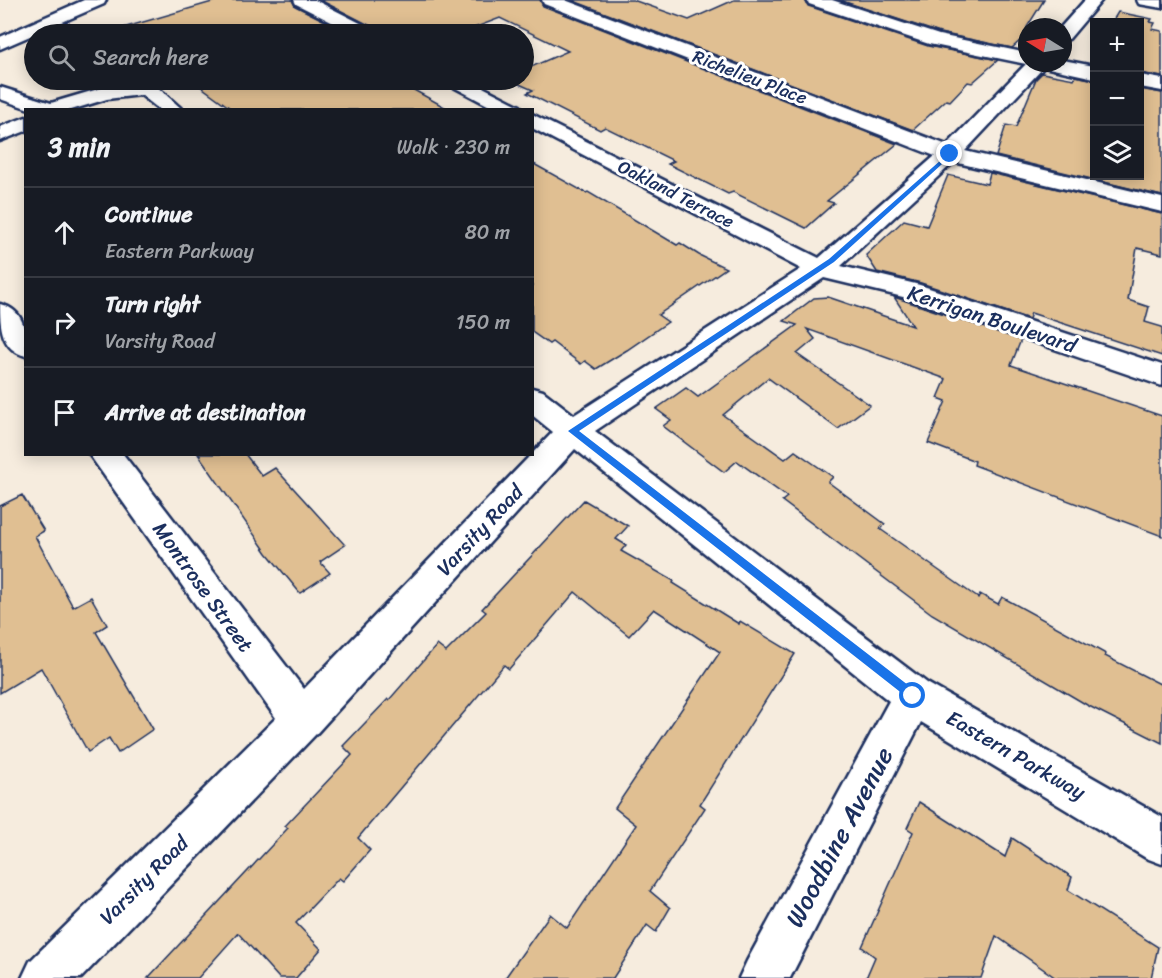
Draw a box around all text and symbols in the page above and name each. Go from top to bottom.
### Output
north arrow [1018,18,1072,72]
map controls [1090,18,1144,180]
button: + [1090,18,1144,72]
search box [24,24,534,90]
text: Search here [93,38,209,77]
street label: Richelieu Place [688,40,812,114]
icon: search [45,41,78,74]
button: − [1090,72,1144,126]
text: 3 min [48,124,110,170]
button: layers [1090,126,1144,180]
text: Walk · 230 m [397,130,510,165]
route end [936,140,962,166]
street label: Oakland Terrace [612,151,740,237]
text: Continue [105,195,193,234]
text: 80 m [465,215,510,250]
icon: ahead [48,216,81,249]
text: Eastern Parkway [105,234,254,269]
street label: Kerrigan Boulevard [903,274,1083,365]
text: Turn right [105,285,200,324]
text: 150 m [456,305,510,340]
icon: right [48,306,81,339]
text: Varsity Road [105,324,215,359]
text: Arrive at destination [105,393,306,432]
icon: arrive [48,396,81,429]
street label: Varsity Road [427,474,534,585]
street label: Montrose Street [142,513,264,661]
route start [899,682,925,708]
street label: Eastern Parkway [939,699,1093,811]
street label: Woodbine Avenue [772,738,906,936]
street label: Varsity Road [90,824,200,934]

